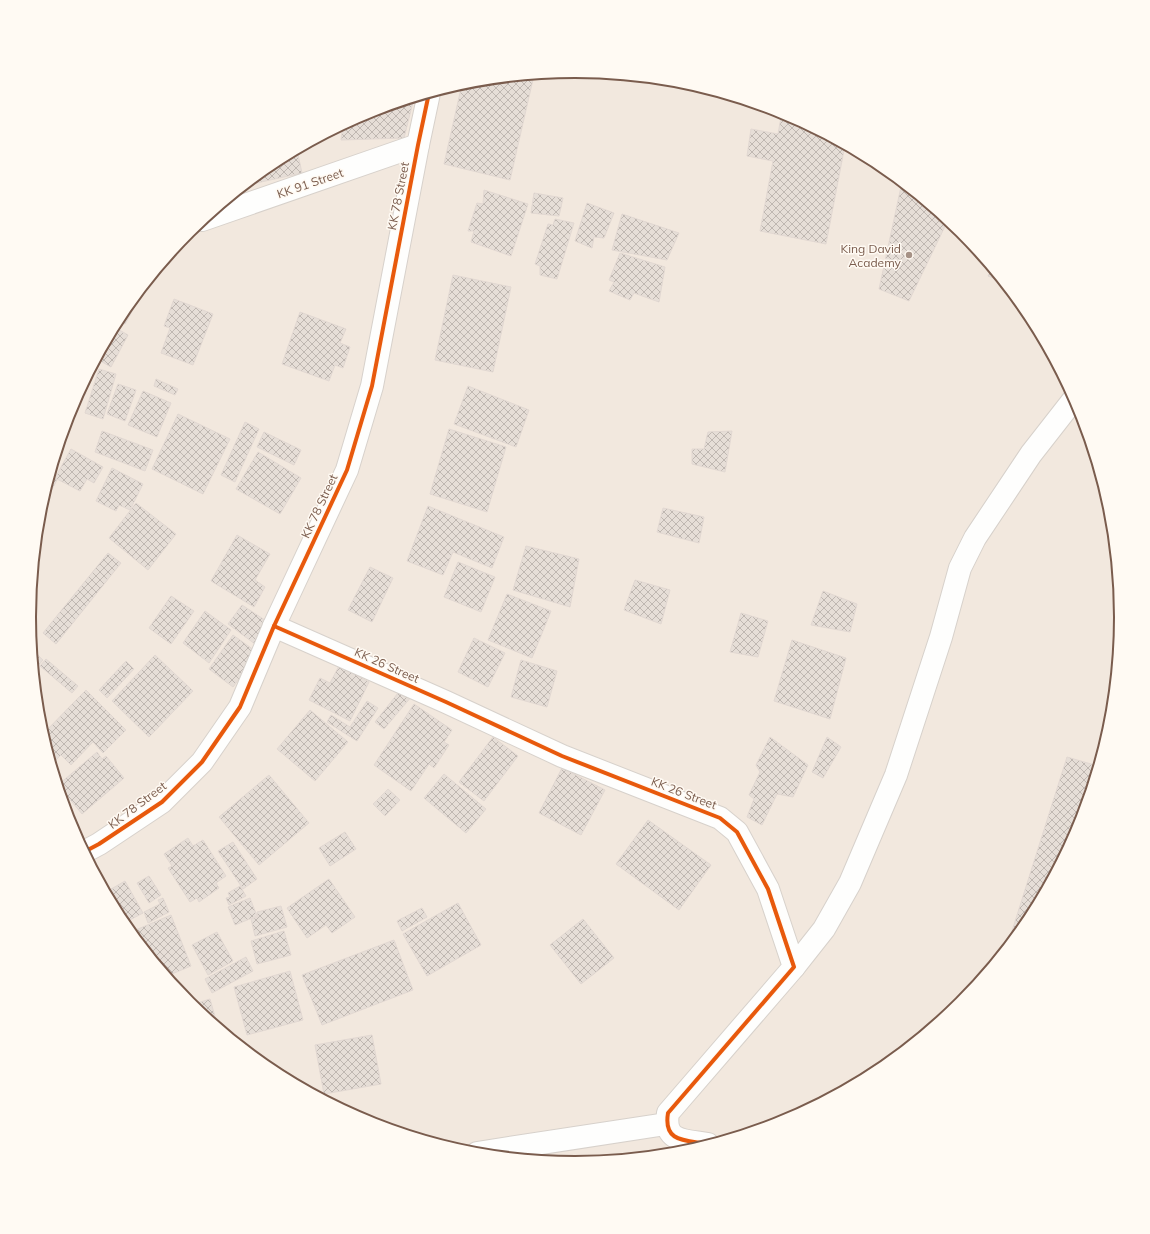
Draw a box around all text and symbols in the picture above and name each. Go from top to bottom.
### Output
street label: KK 78 Street [384,161,412,231]
street label: KK 91 Street [275,165,345,201]
place label: King David Academy [841,241,902,270]
marker: King David Academy [904,250,914,260]
street label: KK 78 Street [298,472,340,540]
street label: KK 26 Street [352,644,422,686]
street label: KK 26 Street [649,774,719,812]
street label: KK 78 Street [105,778,169,832]

